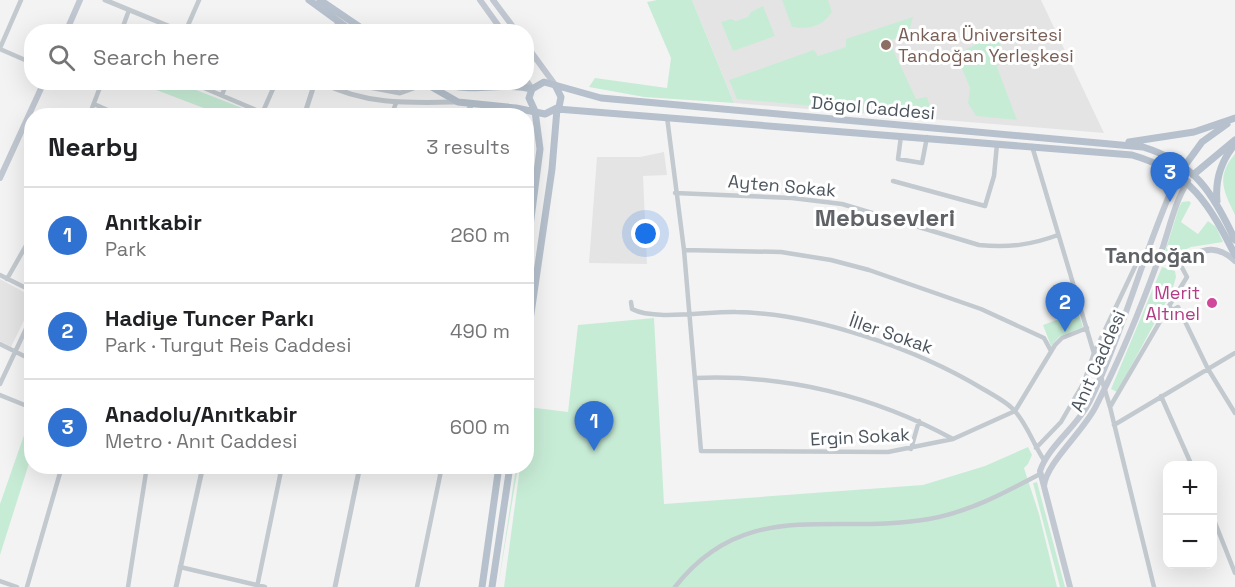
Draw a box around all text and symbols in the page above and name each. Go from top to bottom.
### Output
place label: Ankara Üniversitesi Tandoğan Yerleşkesi [898,23,1074,67]
search box [24,24,534,90]
marker: Ankara Üniversitesi Tandoğan Yerleşkesi [879,38,893,52]
icon: search [45,41,78,74]
text: Search here [93,43,220,71]
street label: Dögol Caddesi [810,91,936,124]
text: Nearby [48,130,138,164]
text: 3 results [426,134,510,160]
pin: 3 [1150,152,1190,202]
street label: Ayten Sokak [727,169,837,202]
district label: Mebusevleri [815,202,955,233]
text: Anıtkabir [105,208,202,236]
your location [631,219,660,248]
text: 1 [63,222,72,248]
text: 260 m [451,222,510,248]
text: Park [105,236,147,262]
district label: Tandoğan [1105,242,1205,269]
place label: Merit Altınel [1145,281,1200,325]
pin: 2 [1046,282,1084,332]
marker: Merit Altınel [1205,296,1219,310]
text: Hadiye Tuncer Parkı [105,304,314,332]
street label: Anıt Caddesi [1065,306,1130,415]
street label: İller Sokak [846,309,936,359]
text: 2 [62,318,73,344]
text: 490 m [450,318,510,344]
text: Park · Turgut Reis Caddesi [105,332,351,358]
text: Anadolu/Anıtkabir [105,400,297,428]
pin: 1 [574,402,614,451]
text: 3 [61,414,74,440]
text: 600 m [450,414,510,440]
street label: Ergin Sokak [809,422,911,451]
text: Metro · Anıt Caddesi [105,428,297,454]
map controls [1163,461,1217,569]
button: + [1163,461,1217,515]
button: − [1163,515,1217,569]

